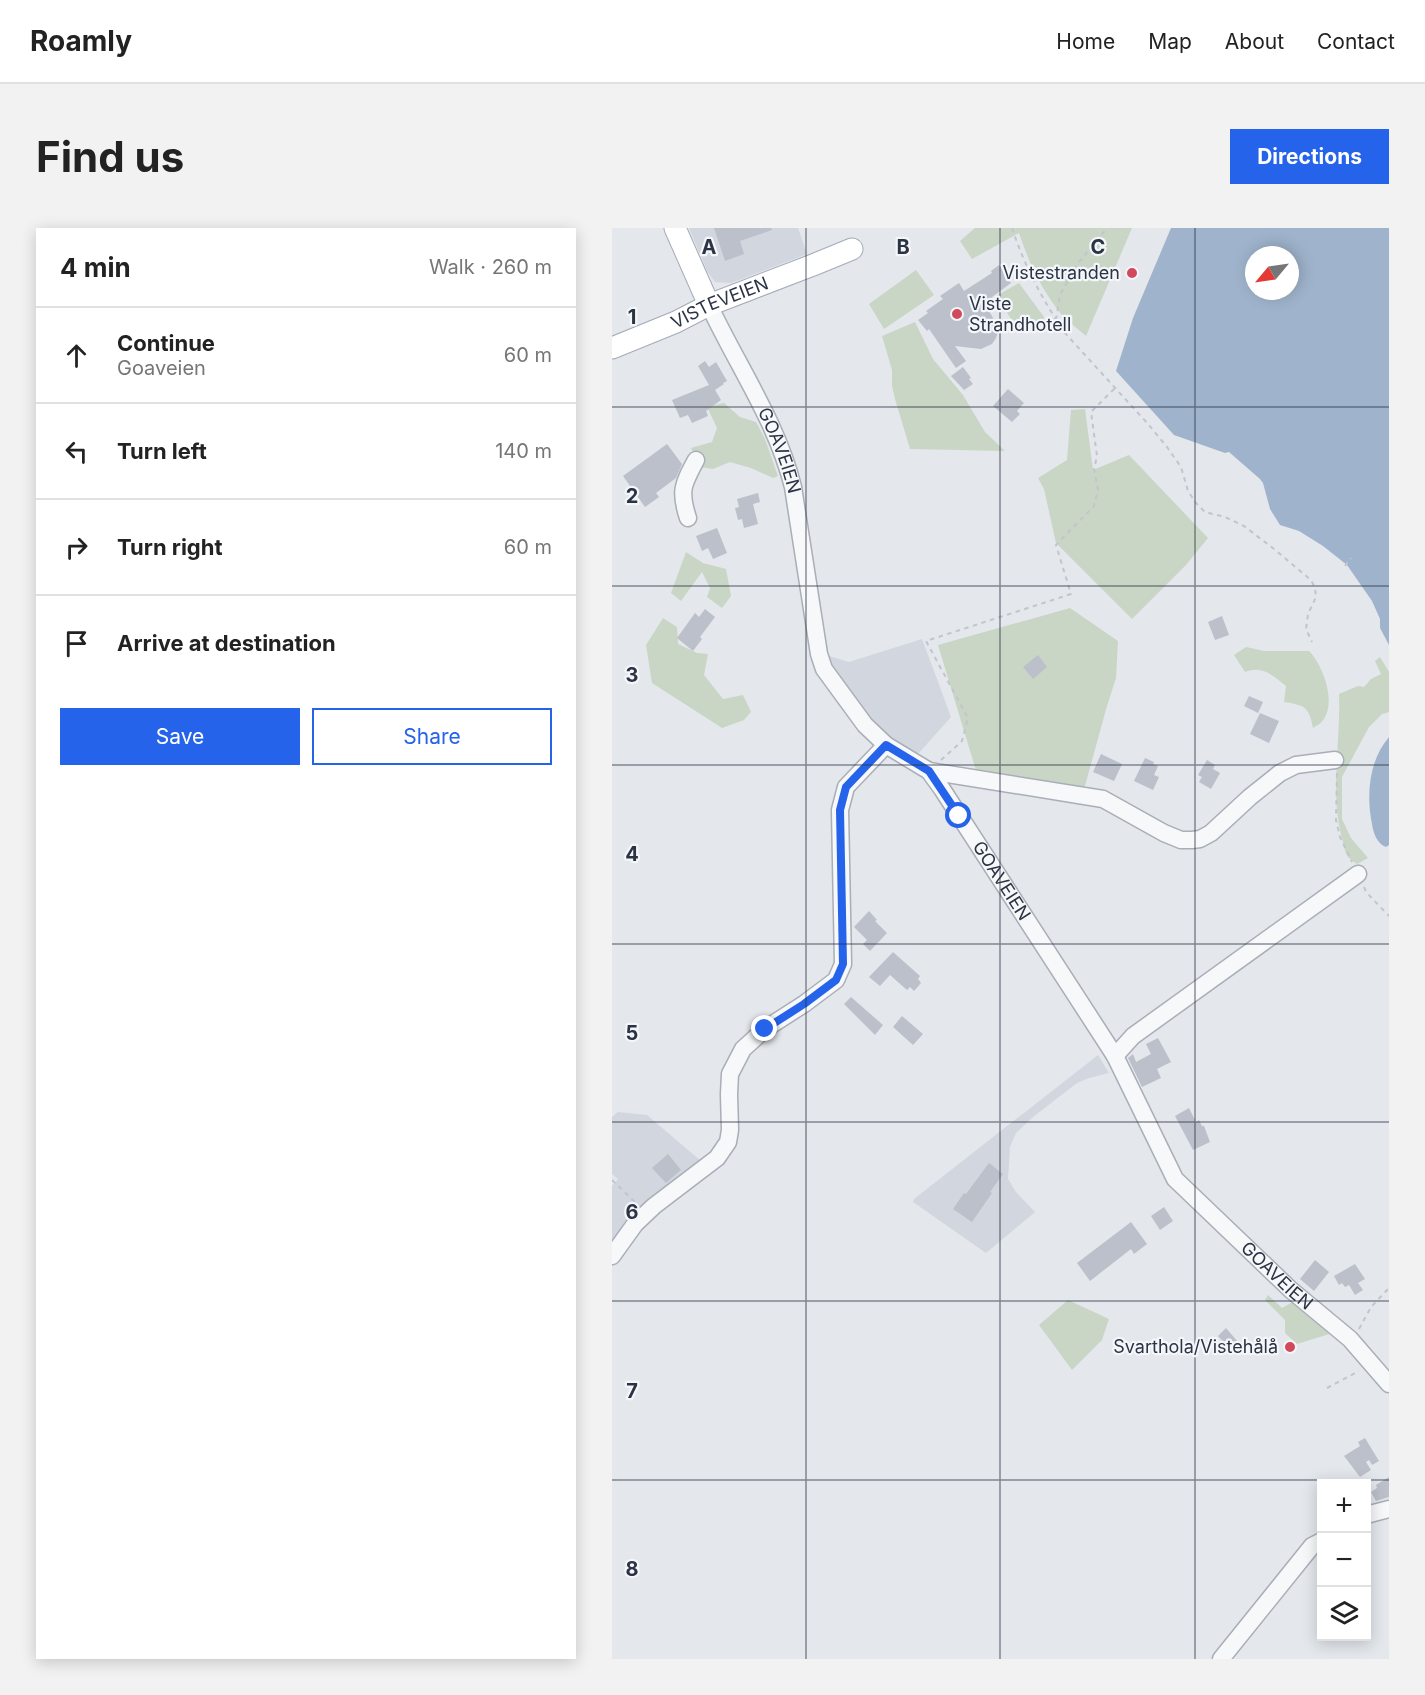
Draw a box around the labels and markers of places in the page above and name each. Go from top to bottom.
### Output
place label: Vistestranden [1002,262,1120,283]
marker: Vistestranden [1125,266,1139,280]
place label: Viste Strandhotell [969,293,1071,335]
marker: Viste Strandhotell [950,307,964,321]
place label: Svarthola/Vistehålå [1113,1336,1278,1357]
marker: Svarthola/Vistehålå [1283,1340,1297,1354]

